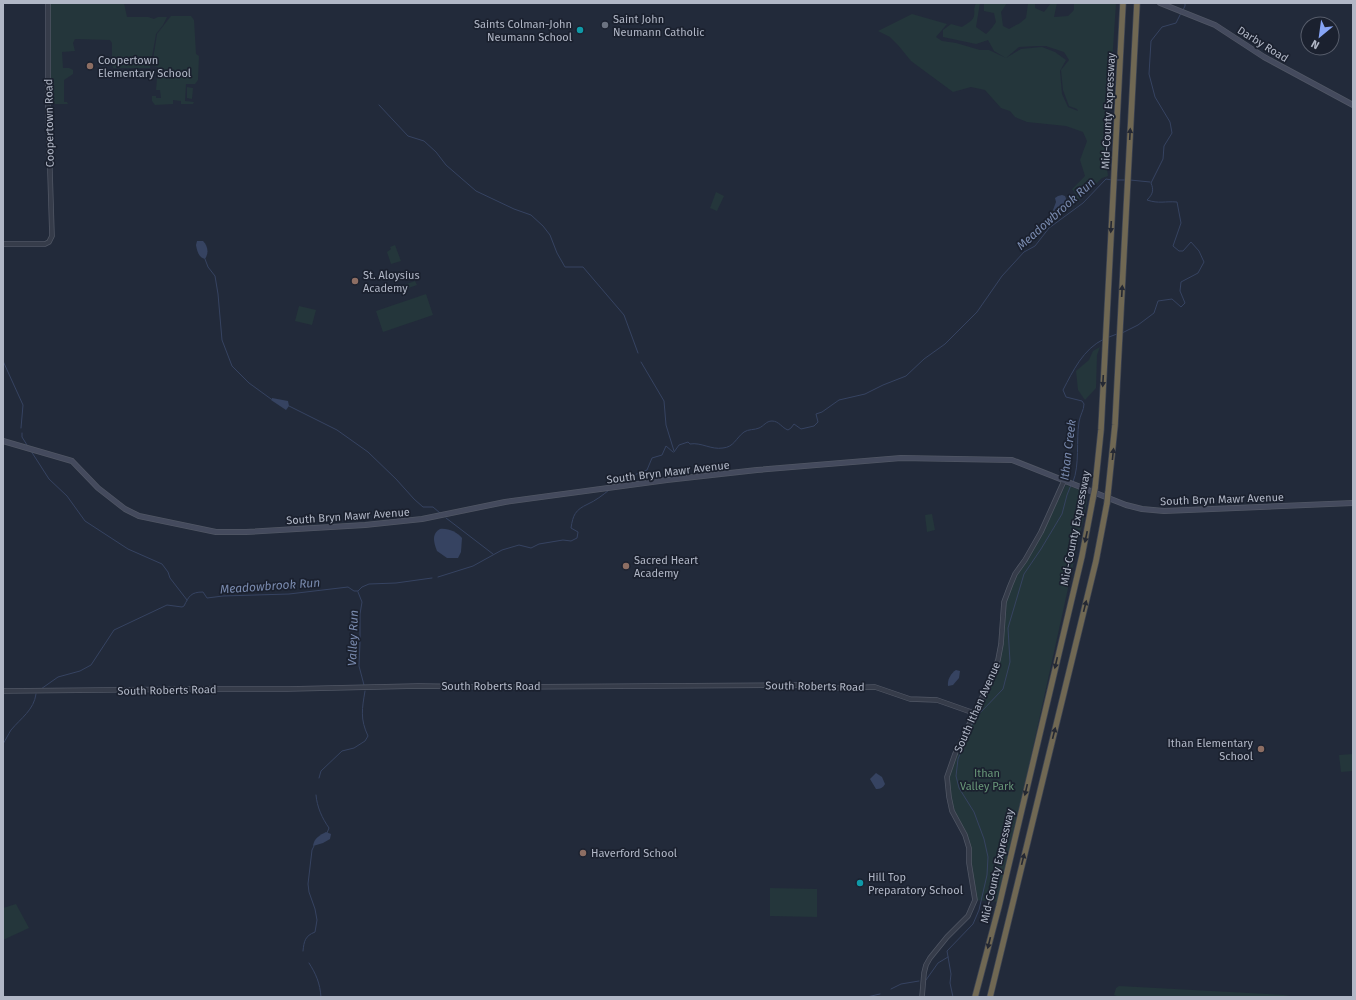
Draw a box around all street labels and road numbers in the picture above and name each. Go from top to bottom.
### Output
street label: Darby Road [1235,24,1291,65]
street label: Mid-County Expressway [1099,52,1118,170]
street label: Coopertown Road [42,79,57,167]
street label: South Bryn Mawr Avenue [606,458,730,486]
street label: Mid-County Expressway [1058,469,1093,587]
street label: South Bryn Mawr Avenue [1160,491,1284,508]
street label: South Bryn Mawr Avenue [286,506,410,527]
street label: South Ithan Avenue [952,660,1003,754]
street label: South Roberts Road [765,679,865,694]
street label: South Roberts Road [441,680,541,693]
street label: South Roberts Road [117,683,217,698]
street label: Mid-County Expressway [978,807,1017,925]

